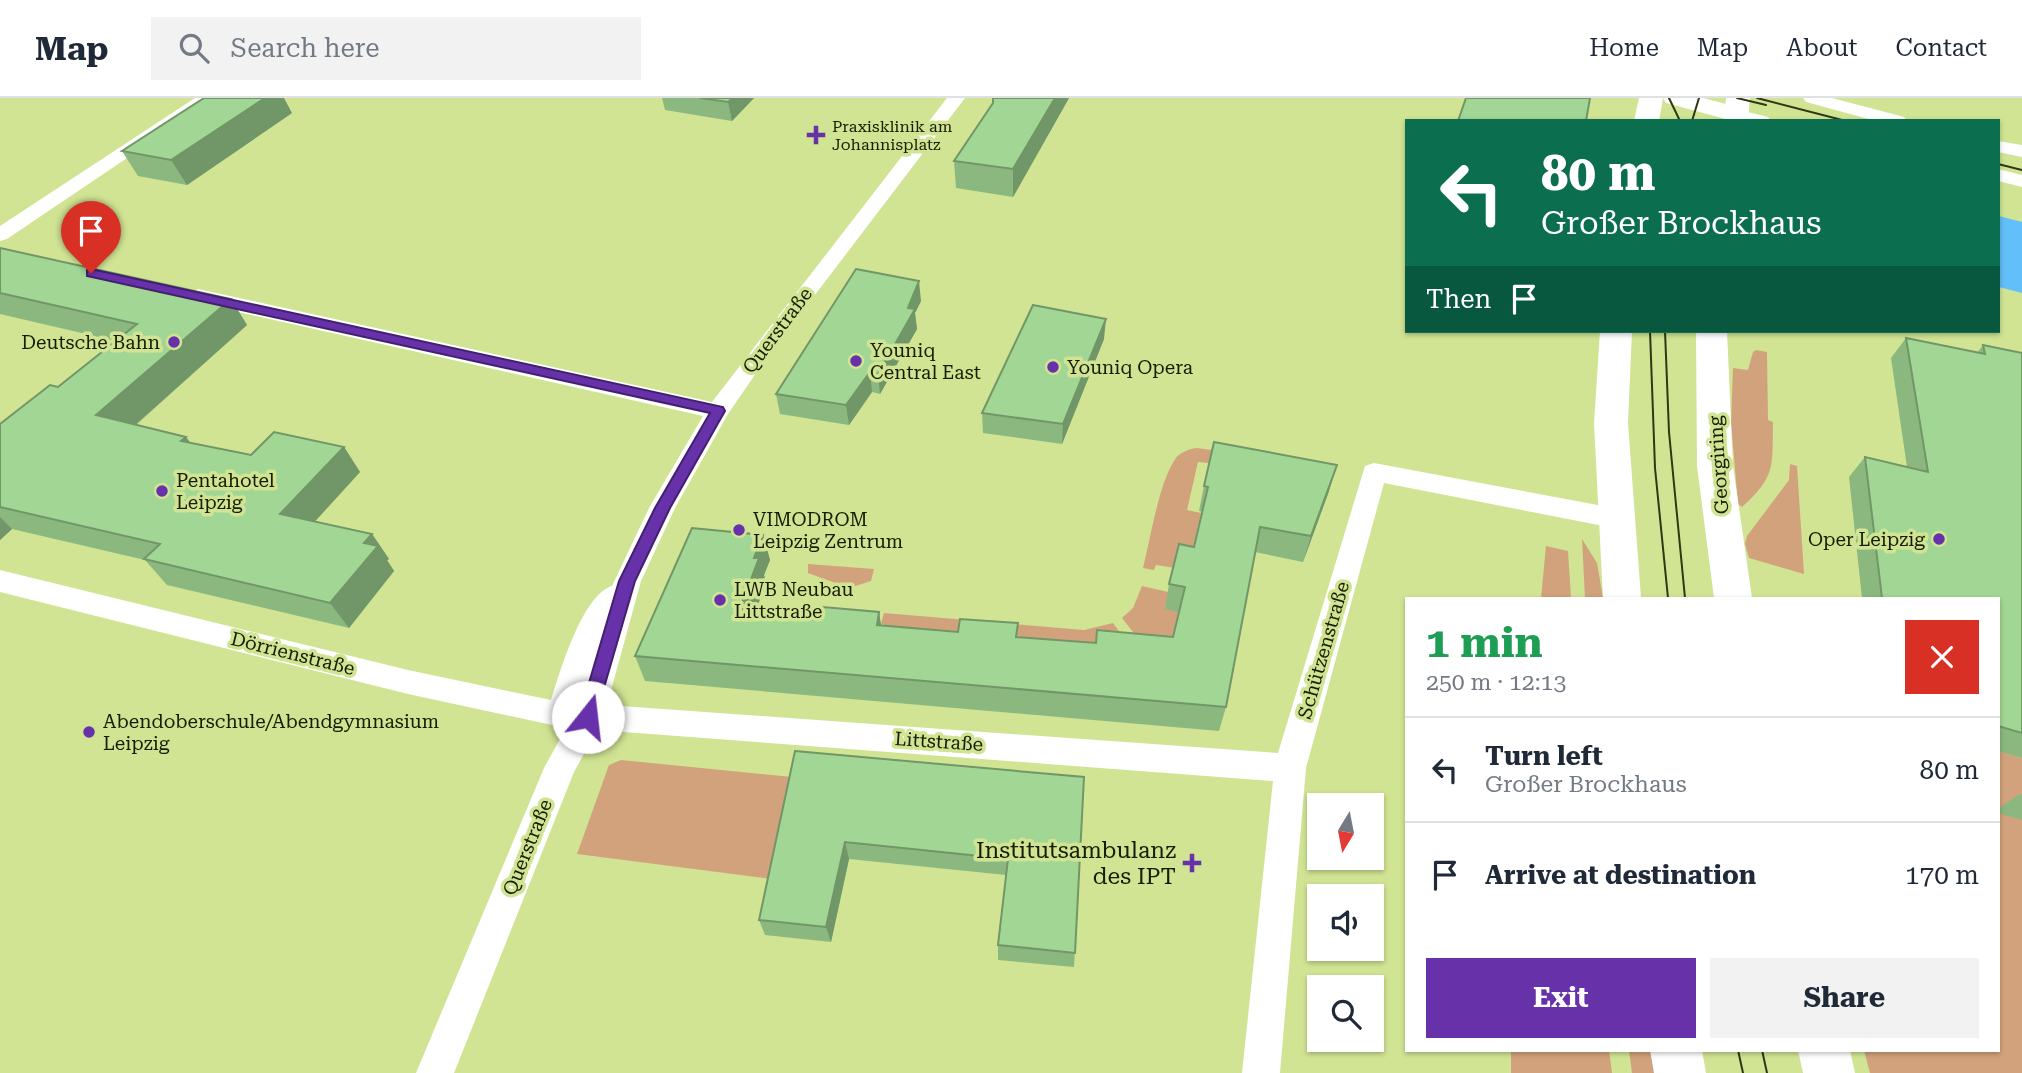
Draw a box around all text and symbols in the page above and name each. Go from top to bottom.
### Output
search box [151,17,641,80]
text: Map [35,29,109,68]
icon: search [175,29,213,67]
text: Search here [231,33,380,63]
text: Home [1589,34,1659,62]
text: Map [1697,34,1748,62]
text: About [1786,34,1857,62]
text: Contact [1895,34,1987,62]
place label: Praxisklinik am Johannisplatz [832,117,953,154]
marker: Praxisklinik am Johannisplatz [806,125,826,145]
text: 80 m [1541,145,1656,202]
icon: left [1426,147,1517,238]
pin [61,201,121,273]
text: Großer Brockhaus [1541,204,1821,242]
icon: arrive [72,212,110,250]
icon: arrive [1505,280,1543,318]
street label: Querstraße [738,283,817,378]
text: Then [1426,284,1491,314]
place label: Deutsche Bahn [21,331,160,354]
marker: Deutsche Bahn [166,334,182,350]
place label: Youniq Central East [870,339,981,384]
marker: Youniq Central East [848,353,864,369]
place label: Youniq Opera [1067,356,1194,379]
marker: Youniq Opera [1045,359,1061,375]
street label: Georgiring [1704,415,1733,515]
place label: Pentahotel Leipzig [176,469,275,514]
marker: Pentahotel Leipzig [154,483,170,499]
place label: VIMODROM Leipzig Zentrum [753,508,903,553]
marker: VIMODROM Leipzig Zentrum [731,522,747,538]
place label: Oper Leipzig [1808,528,1925,551]
marker: Oper Leipzig [1931,531,1947,547]
place label: LWB Neubau Littstraße [734,578,853,623]
street label: Schützenstraße [1293,579,1354,722]
marker: LWB Neubau Littstraße [712,592,728,608]
text: 1 min [1426,618,1543,667]
button: close [1905,620,1979,694]
street label: Dörrienstraße [228,627,357,680]
text: 250 m · 12:13 [1426,669,1566,696]
position arrow [551,680,625,754]
place label: Abendoberschule/Abendgymnasium Leipzig [103,710,439,755]
marker: Abendoberschule/Abendgymnasium Leipzig [81,724,97,740]
street label: Littstraße [894,727,984,756]
text: Turn left [1485,741,1603,771]
icon: left [1426,751,1464,789]
text: 80 m [1920,755,1979,785]
text: Großer Brockhaus [1485,771,1687,798]
north arrow [1307,793,1384,870]
map controls [1307,793,1384,1052]
street label: Querstraße [498,796,557,899]
place label: Institutsambulanz des IPT [976,837,1176,890]
marker: Institutsambulanz des IPT [1182,853,1202,873]
icon: arrive [1426,856,1464,894]
text: Arrive at destination [1485,860,1756,890]
text: 170 m [1905,860,1979,890]
button: sound [1307,884,1384,961]
button: Exit [1426,958,1696,1038]
button: Share [1710,958,1979,1038]
button: search [1307,975,1384,1052]

